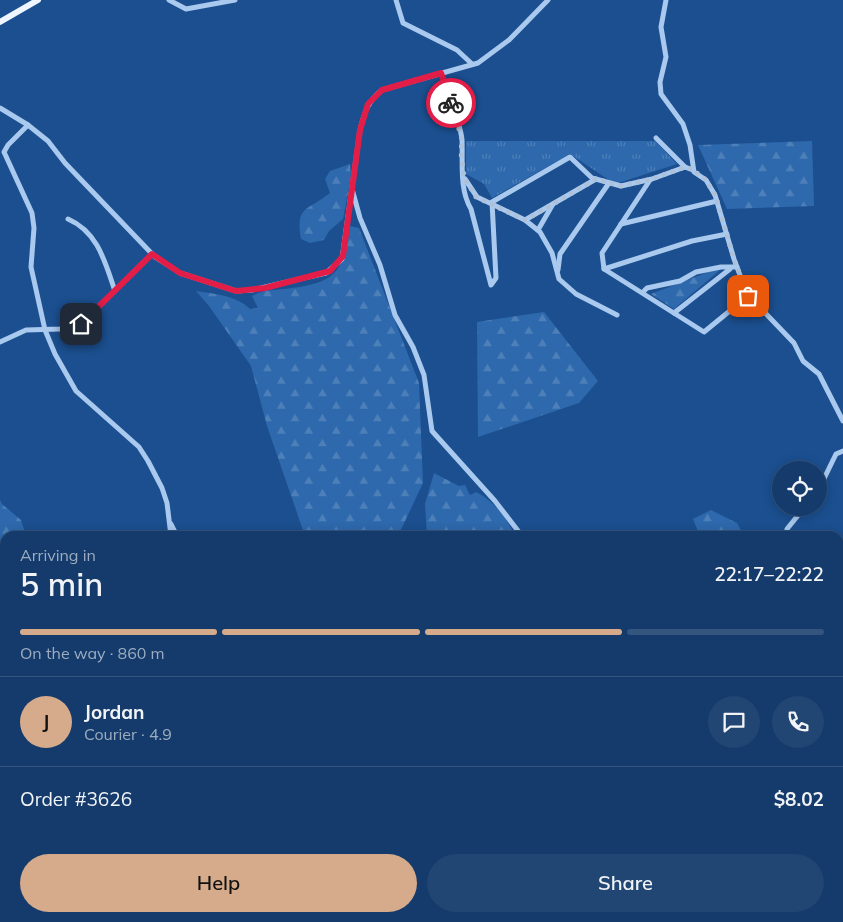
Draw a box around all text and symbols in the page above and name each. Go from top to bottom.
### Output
courier [426,78,476,128]
icon: bike [437,89,465,117]
pin [727,275,769,317]
icon: bag [734,282,762,310]
pin [60,303,102,345]
icon: home [67,310,95,338]
map controls [772,461,827,516]
button: locate [772,461,827,516]
text: Arriving in [20,545,96,565]
text: 22:17–22:22 [714,562,824,586]
text: 5 min [20,564,103,604]
text: On the way · 860 m [20,643,165,663]
button: chat [708,696,760,748]
button: phone [772,696,824,748]
text: Jordan [84,700,144,724]
text: J [43,710,49,734]
text: Courier · 4.9 [84,724,172,744]
text: Order #3626 [20,787,132,811]
text: $8.02 [774,787,824,811]
button: Help [20,854,417,912]
button: Share [427,854,824,912]

